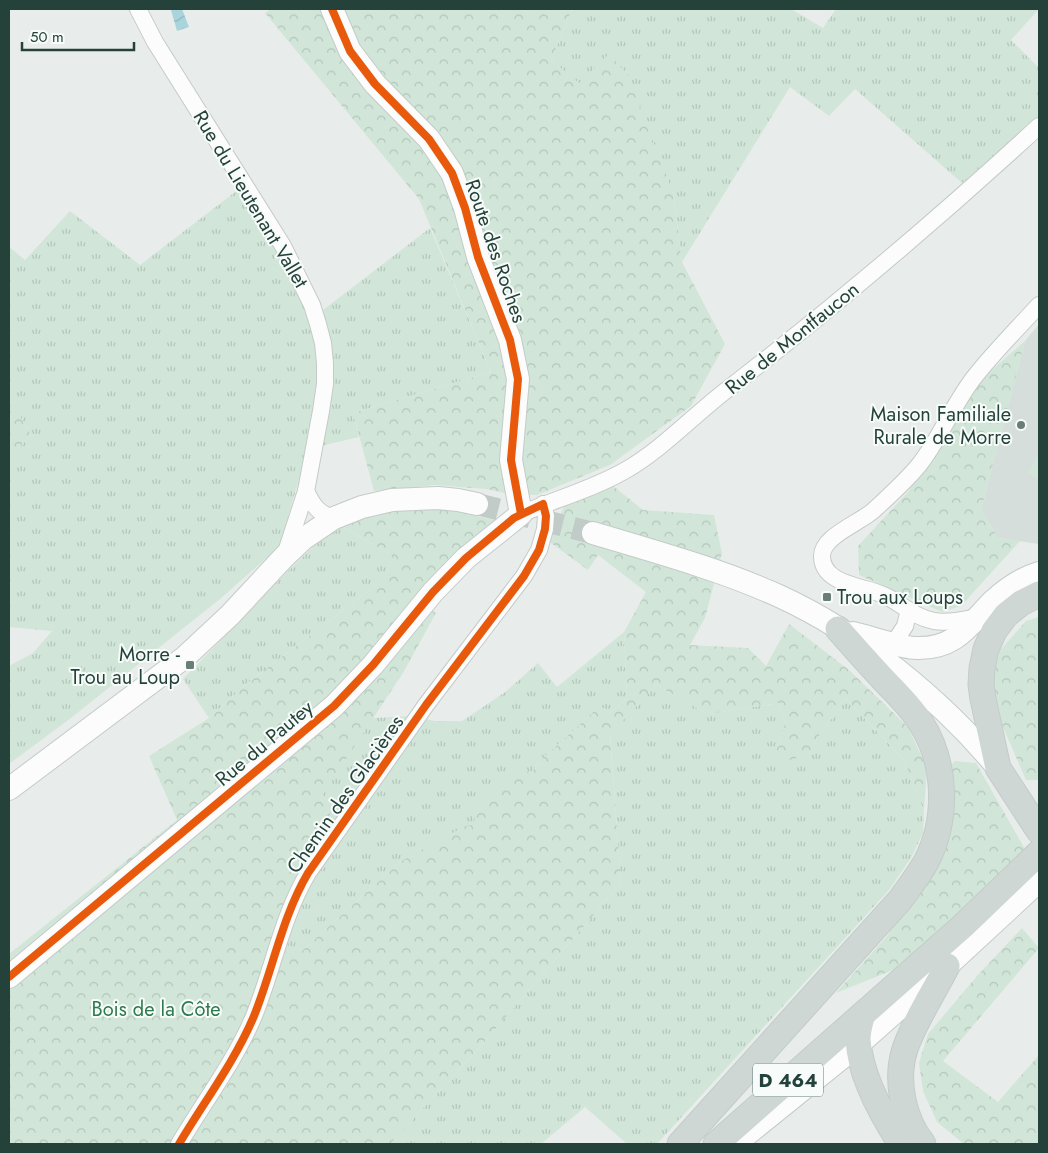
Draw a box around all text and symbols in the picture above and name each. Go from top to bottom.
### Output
scale bar [22,20,135,52]
text: 50 m [30,26,64,48]
street label: Rue du Lieutenant Vallet [186,105,315,294]
street label: Route des Roches [457,176,534,327]
street label: Rue de Montfaucon [719,275,866,402]
place label: Maison Familiale Rurale de Morre [870,400,1011,452]
marker: Maison Familiale Rurale de Morre [1015,419,1027,431]
place label: Trou aux Loups [837,583,963,612]
marker: Trou aux Loups [821,591,833,603]
place label: Morre - Trou au Loup [70,640,181,692]
marker: Morre - Trou au Loup [184,659,196,671]
street label: Rue du Pautey [209,694,320,793]
street label: Chemin des Glacières [280,709,411,879]
park label: Bois de la Côte [92,995,220,1024]
road number: D 464 [753,1064,823,1096]

